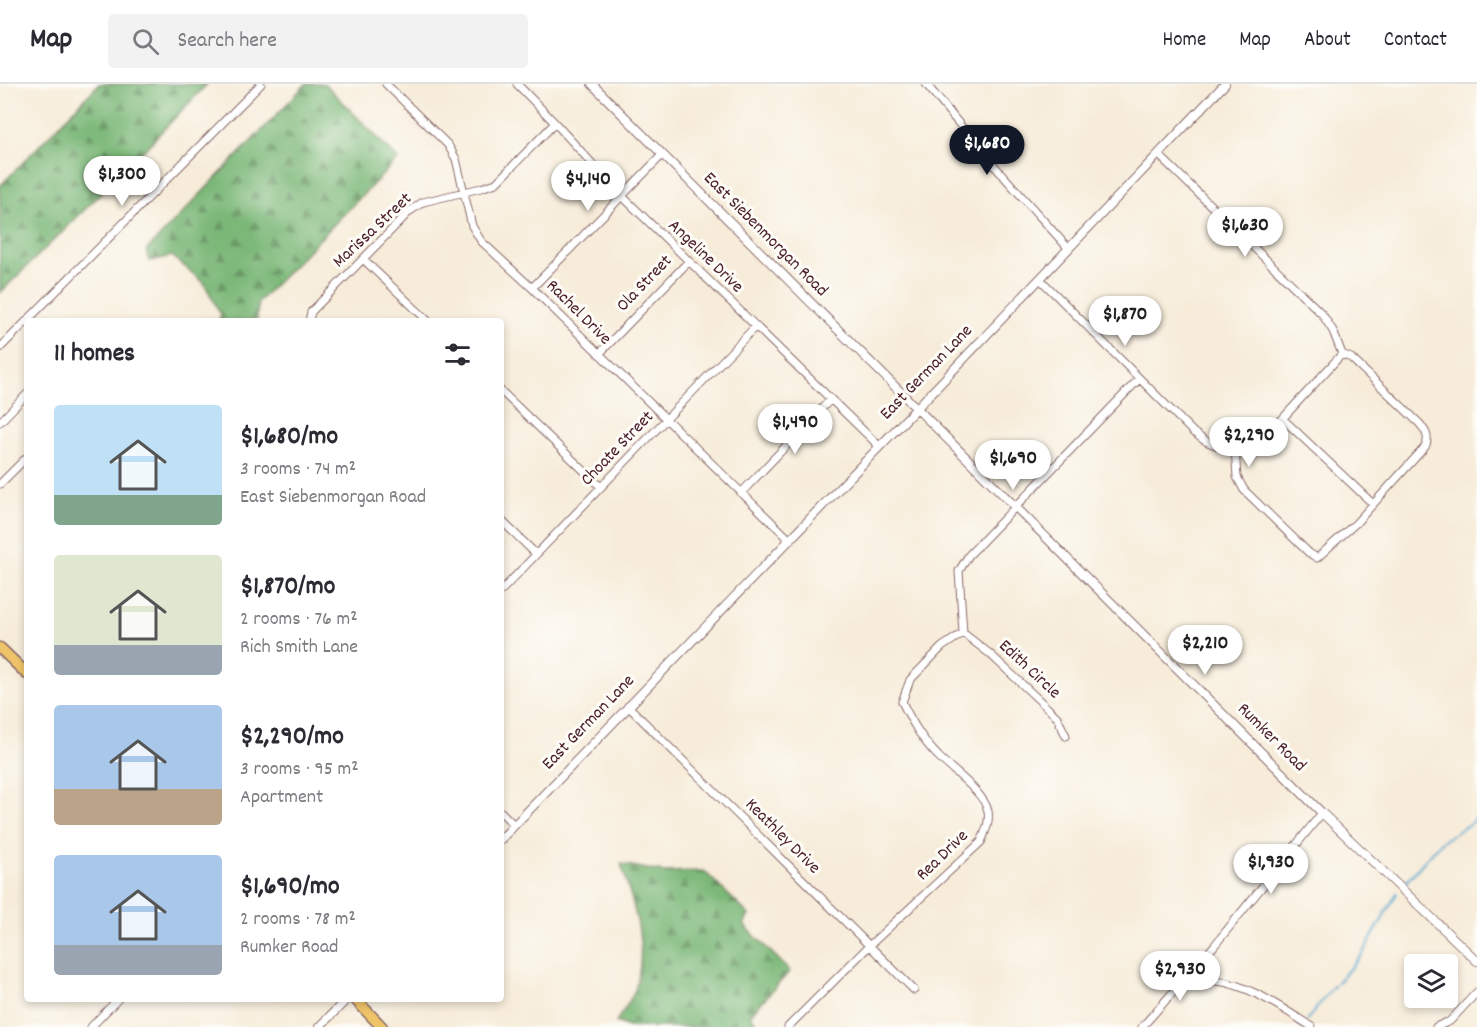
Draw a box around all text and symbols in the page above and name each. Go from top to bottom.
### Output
search box [108,14,528,68]
text: Map [30,21,72,61]
icon: search [129,25,162,58]
text: Search here [177,26,277,57]
text: Home [1162,26,1206,56]
text: Map [1239,26,1271,56]
text: About [1304,26,1351,56]
text: Contact [1384,26,1447,56]
pin: $1,680 [938,125,1036,176]
text: $1,680 [963,130,1011,158]
pin: $1,300 [73,156,171,207]
text: $1,300 [98,161,147,189]
pin: $4,140 [539,161,637,212]
text: $4,140 [565,166,611,194]
street label: East Siebenmorgan Road [697,167,833,303]
street label: Marissa Street [328,187,419,274]
pin: $1,630 [1196,207,1294,258]
text: $1,630 [1221,212,1269,240]
street label: Angeline Drive [662,214,748,300]
street label: Ola Street [611,250,679,318]
street label: Rachel Drive [540,275,616,351]
pin: $1,870 [1076,296,1174,347]
text: $1,870 [1103,301,1147,329]
street label: East German Lane [875,320,979,426]
text: 11 homes [54,336,135,373]
icon: filters [441,338,474,371]
pin: $1,490 [746,404,844,455]
street label: Choate Street [576,406,661,492]
text: $1,490 [772,409,818,437]
pin: $2,290 [1200,417,1298,468]
text: $1,680/mo [240,419,338,456]
text: $2,290 [1223,422,1275,450]
icon: home [102,429,174,501]
pin: $1,690 [964,440,1062,491]
text: $1,690 [989,445,1037,473]
text: 3 rooms · 74 m² [240,456,356,484]
text: East Siebenmorgan Road [240,484,426,512]
text: $1,870/mo [240,569,335,606]
icon: home [102,579,174,651]
text: 2 rooms · 76 m² [240,606,358,634]
pin: $2,210 [1156,625,1254,676]
text: $2,210 [1182,630,1228,658]
text: Rich Smith Lane [240,634,358,662]
street label: Edith Circle [992,635,1066,706]
street label: East German Lane [537,670,641,776]
street label: Rumker Road [1231,698,1311,778]
text: $2,290/mo [240,719,344,756]
icon: home [102,729,174,801]
text: 3 rooms · 95 m² [240,756,359,784]
text: Apartment [240,784,323,812]
street label: Keathley Drive [739,794,825,880]
street label: Rea Drive [911,825,975,887]
pin: $1,930 [1222,844,1320,895]
text: $1,930 [1247,849,1295,877]
text: $1,690/mo [240,869,339,906]
icon: home [102,879,174,951]
text: 2 rooms · 78 m² [240,906,356,934]
text: Rumker Road [240,934,339,962]
pin: $2,930 [1131,951,1229,1002]
map controls [1404,954,1458,1008]
button: layers [1404,954,1458,1008]
text: $2,930 [1154,956,1206,984]

